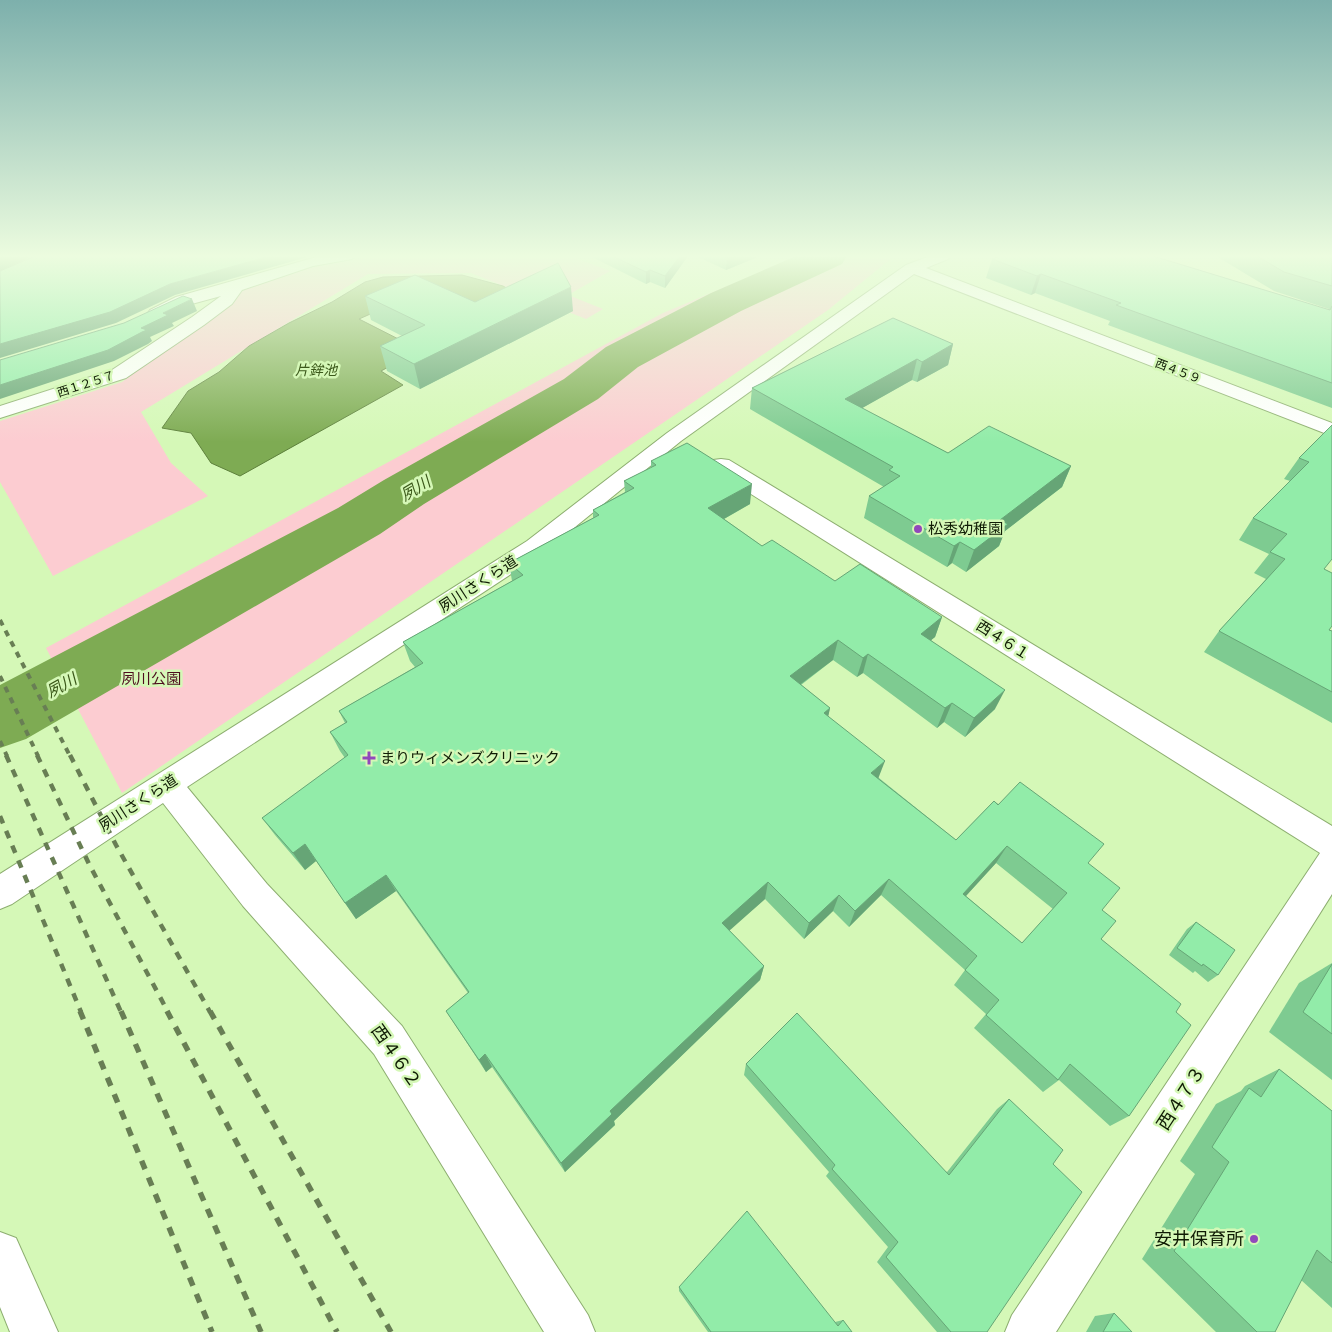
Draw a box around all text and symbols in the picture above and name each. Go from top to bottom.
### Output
street label: 西４５９ [1153,355,1203,385]
water label: 片鉾池 [295,361,339,378]
street label: 西１２５７ [55,367,116,399]
water label: 夙川 [396,470,435,504]
place label: 松秀幼稚園 [928,519,1003,537]
marker: 松秀幼稚園 [912,523,924,535]
street label: 夙川さくら道 [435,551,520,615]
street label: 西４６１ [973,616,1034,663]
water label: 夙川 [42,668,81,701]
park label: 夙川公園 [121,669,181,687]
place label: まりウィメンズクリニック [380,748,560,766]
marker: まりウィメンズクリニック [362,751,376,765]
street label: 夙川さくら道 [95,770,180,834]
street label: 西４６２ [367,1020,426,1091]
street label: 西４７３ [1151,1061,1209,1134]
place label: 安井保育所 [1154,1227,1244,1249]
marker: 安井保育所 [1248,1233,1260,1245]

